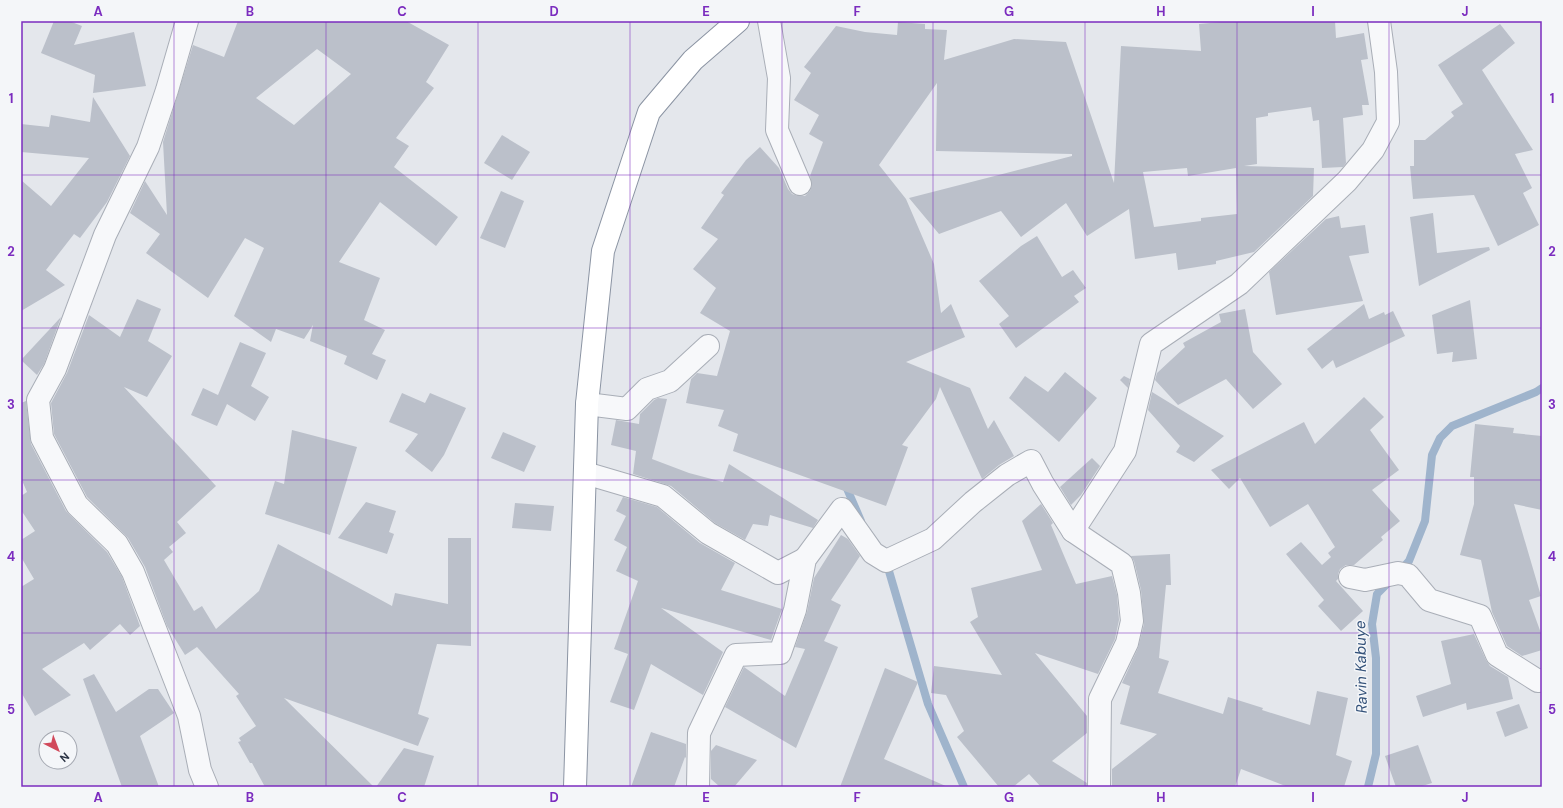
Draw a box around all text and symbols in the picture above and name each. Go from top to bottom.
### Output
text: A [93,3,103,20]
text: B [246,3,254,20]
text: C [397,3,407,20]
text: D [549,3,559,20]
text: E [702,3,710,20]
text: F [853,3,861,20]
text: G [1004,3,1014,20]
text: H [1156,3,1166,20]
text: I [1311,3,1315,20]
text: J [1461,3,1469,20]
text: 1 [9,90,13,107]
text: 1 [1550,90,1554,107]
text: 2 [7,243,15,260]
text: 2 [1548,243,1556,260]
text: 3 [7,396,15,413]
text: 3 [1548,396,1556,413]
text: 4 [7,548,15,565]
text: 4 [1548,548,1556,565]
water label: Ravin Kabuye [1350,620,1372,714]
text: 5 [7,701,15,718]
text: 5 [1548,701,1556,718]
north arrow [38,730,78,770]
text: N [57,750,72,765]
text: A [93,789,103,806]
text: B [246,789,254,806]
text: C [397,789,407,806]
text: D [549,789,559,806]
text: E [702,789,710,806]
text: F [853,789,861,806]
text: G [1004,789,1014,806]
text: H [1156,789,1166,806]
text: I [1311,789,1315,806]
text: J [1461,789,1469,806]

